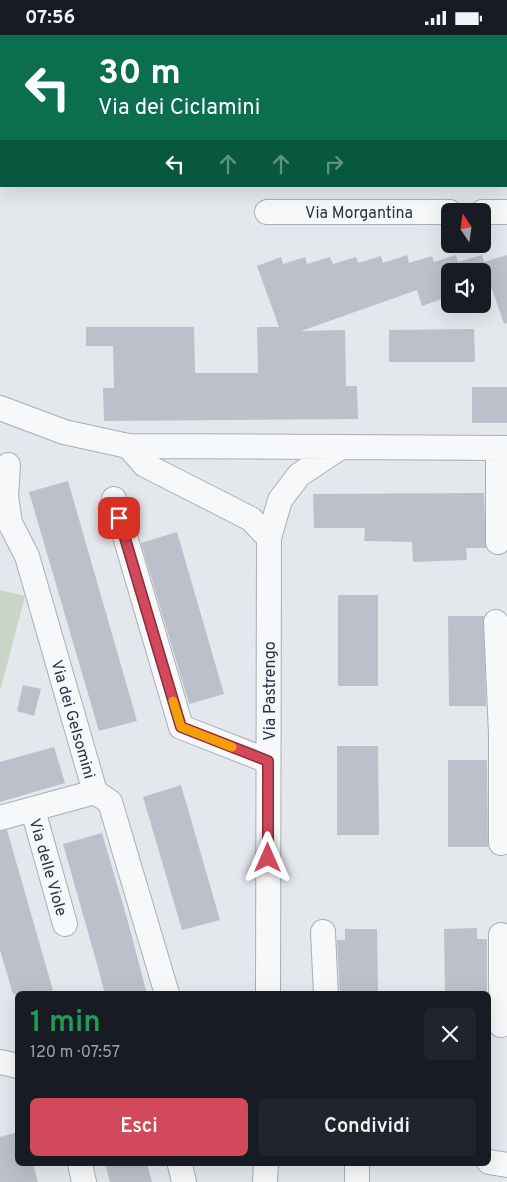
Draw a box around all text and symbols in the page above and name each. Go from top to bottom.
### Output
text: 07:56 [25,6,75,30]
text: 30 m [98,52,181,96]
icon: left [15,55,80,120]
text: Via dei Ciclamini [98,95,260,122]
icon: left [161,150,189,178]
icon: ahead [214,150,242,178]
icon: ahead [267,150,295,178]
icon: right [320,150,348,178]
north arrow [441,203,491,253]
map controls [441,203,491,313]
street label: Via Morgantina [305,204,413,224]
button: sound [441,263,491,313]
pin [98,497,140,539]
icon: arrive [105,504,133,532]
street label: Via Pastrengo [261,641,281,741]
street label: Via dei Gelsomini [46,658,99,781]
street label: Via delle Viole [24,816,71,919]
position arrow [241,831,293,883]
text: 1 min [30,1005,101,1042]
button: close [424,1008,476,1060]
text: 120 m · 07:57 [30,1043,120,1063]
button: Esci [30,1098,248,1156]
button: Condividi [258,1098,476,1156]

